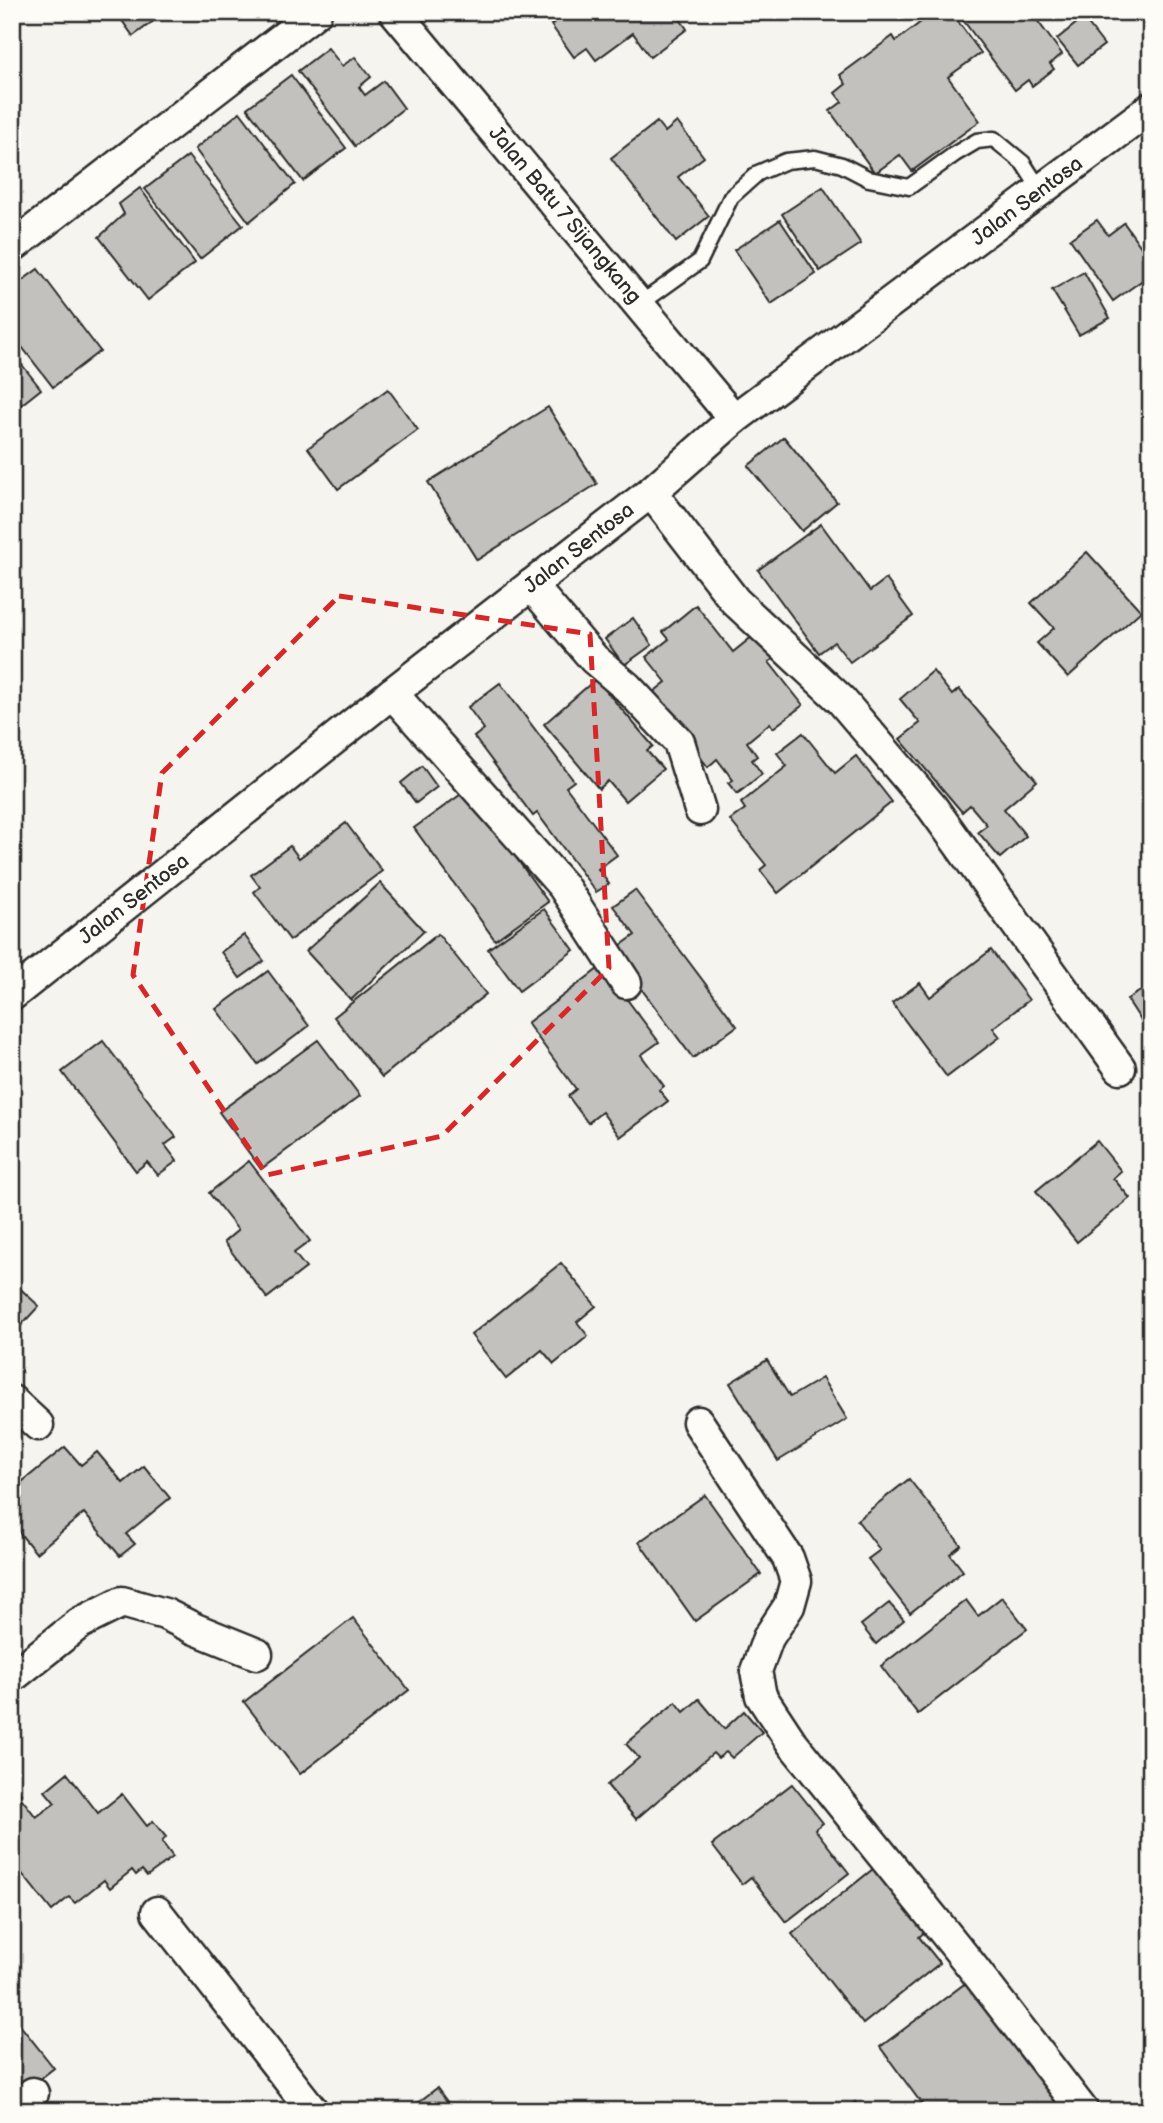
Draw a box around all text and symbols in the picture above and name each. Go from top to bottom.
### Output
street label: Jalan Batu 7 Sijangkang [483,121,647,309]
street label: Jalan Sentosa [966,151,1088,251]
street label: Jalan Sentosa [519,497,639,599]
street label: Jalan Sentosa [74,848,194,950]

